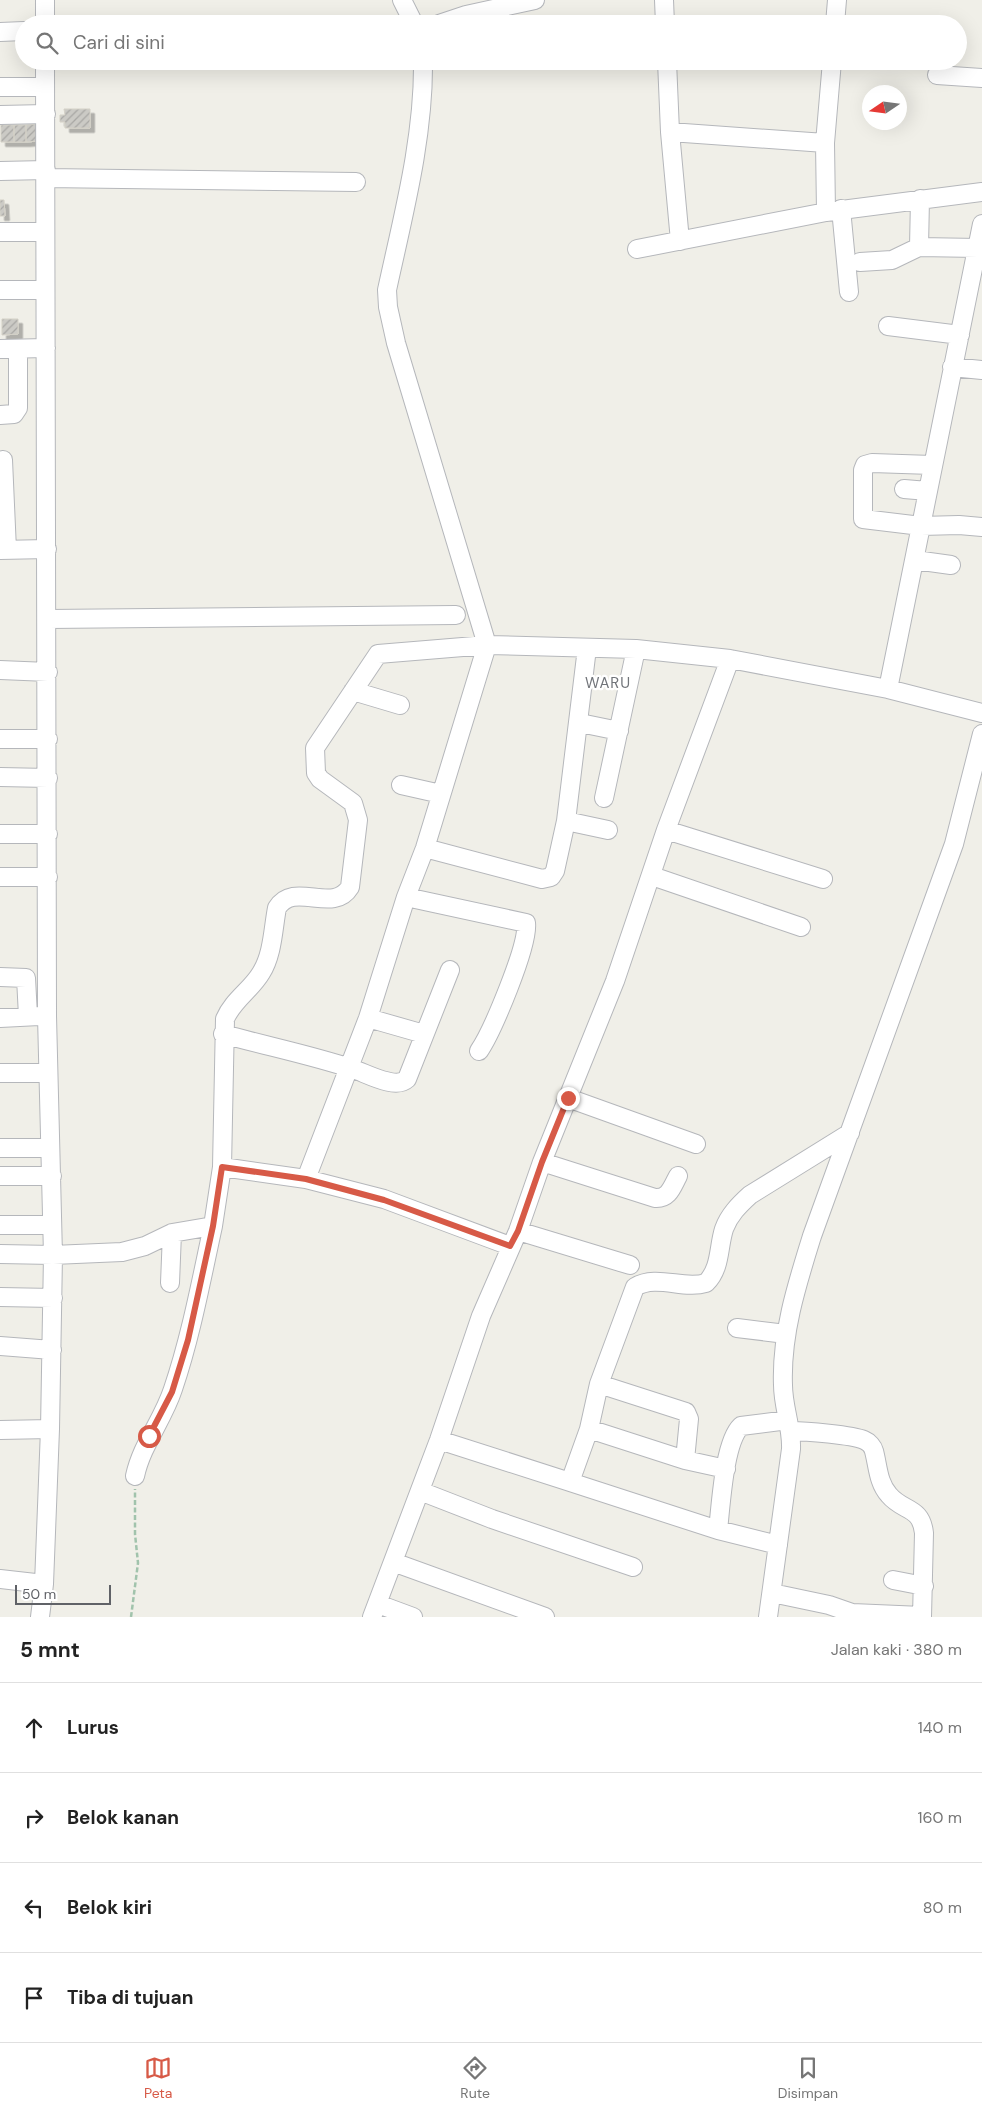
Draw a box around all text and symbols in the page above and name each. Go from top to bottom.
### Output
search box [15,15,967,70]
icon: search [33,29,61,57]
text: Cari di sini [73,30,165,55]
north arrow [862,85,907,130]
district label: WARU [585,673,631,693]
route end [557,1087,580,1110]
route start [138,1425,161,1448]
scale bar [15,1582,111,1605]
text: 50 m [22,1585,56,1603]
text: 5 mnt [20,1636,80,1664]
text: Jalan kaki · 380 m [831,1639,962,1660]
icon: ahead [20,1714,48,1742]
text: Lurus [67,1715,119,1740]
text: 140 m [918,1717,962,1738]
icon: right [20,1804,48,1832]
text: Belok kanan [67,1805,179,1830]
text: 160 m [918,1807,962,1828]
icon: left [20,1894,48,1922]
text: Belok kiri [67,1895,152,1920]
text: 80 m [923,1897,962,1918]
icon: arrive [20,1984,48,2012]
text: Tiba di tujuan [67,1985,193,2010]
tab: Peta [144,2054,172,2102]
tab: Rute [460,2054,490,2102]
tab: Disimpan [778,2054,838,2102]

